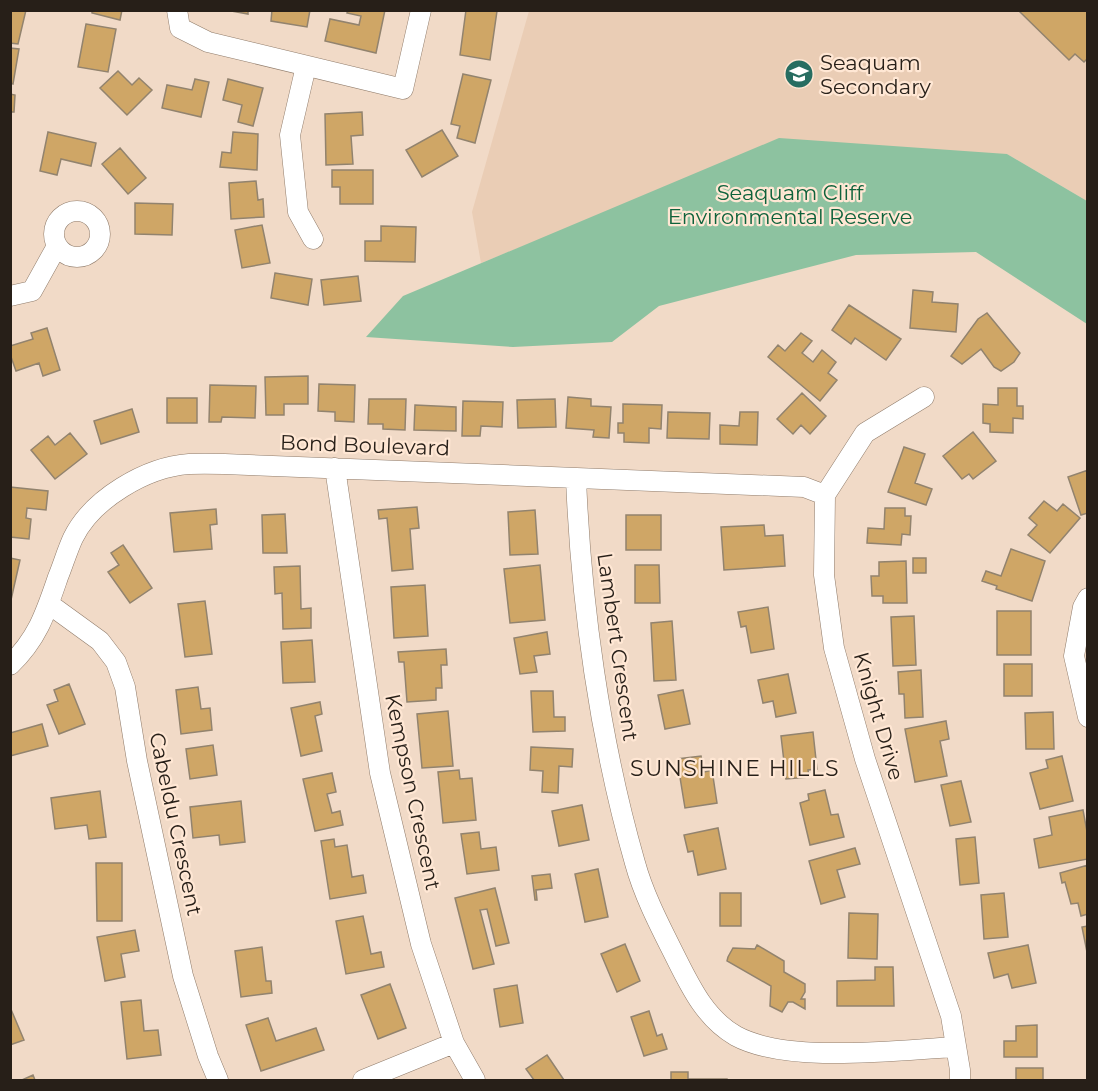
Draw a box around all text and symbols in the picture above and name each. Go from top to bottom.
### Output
place label: Seaquam Secondary [820,50,932,99]
school or university icon: Seaquam Secondary [783,58,815,90]
park label: Seaquam Cliff Environmental Reserve [668,180,912,229]
street label: Bond Boulevard [280,430,450,460]
street label: Lambert Crescent [592,551,644,743]
street label: Knight Drive [849,649,909,783]
street label: Kempson Crescent [380,692,446,892]
street label: Cabeldu Crescent [144,730,208,918]
district label: SUNSHINE HILLS [630,755,840,782]

